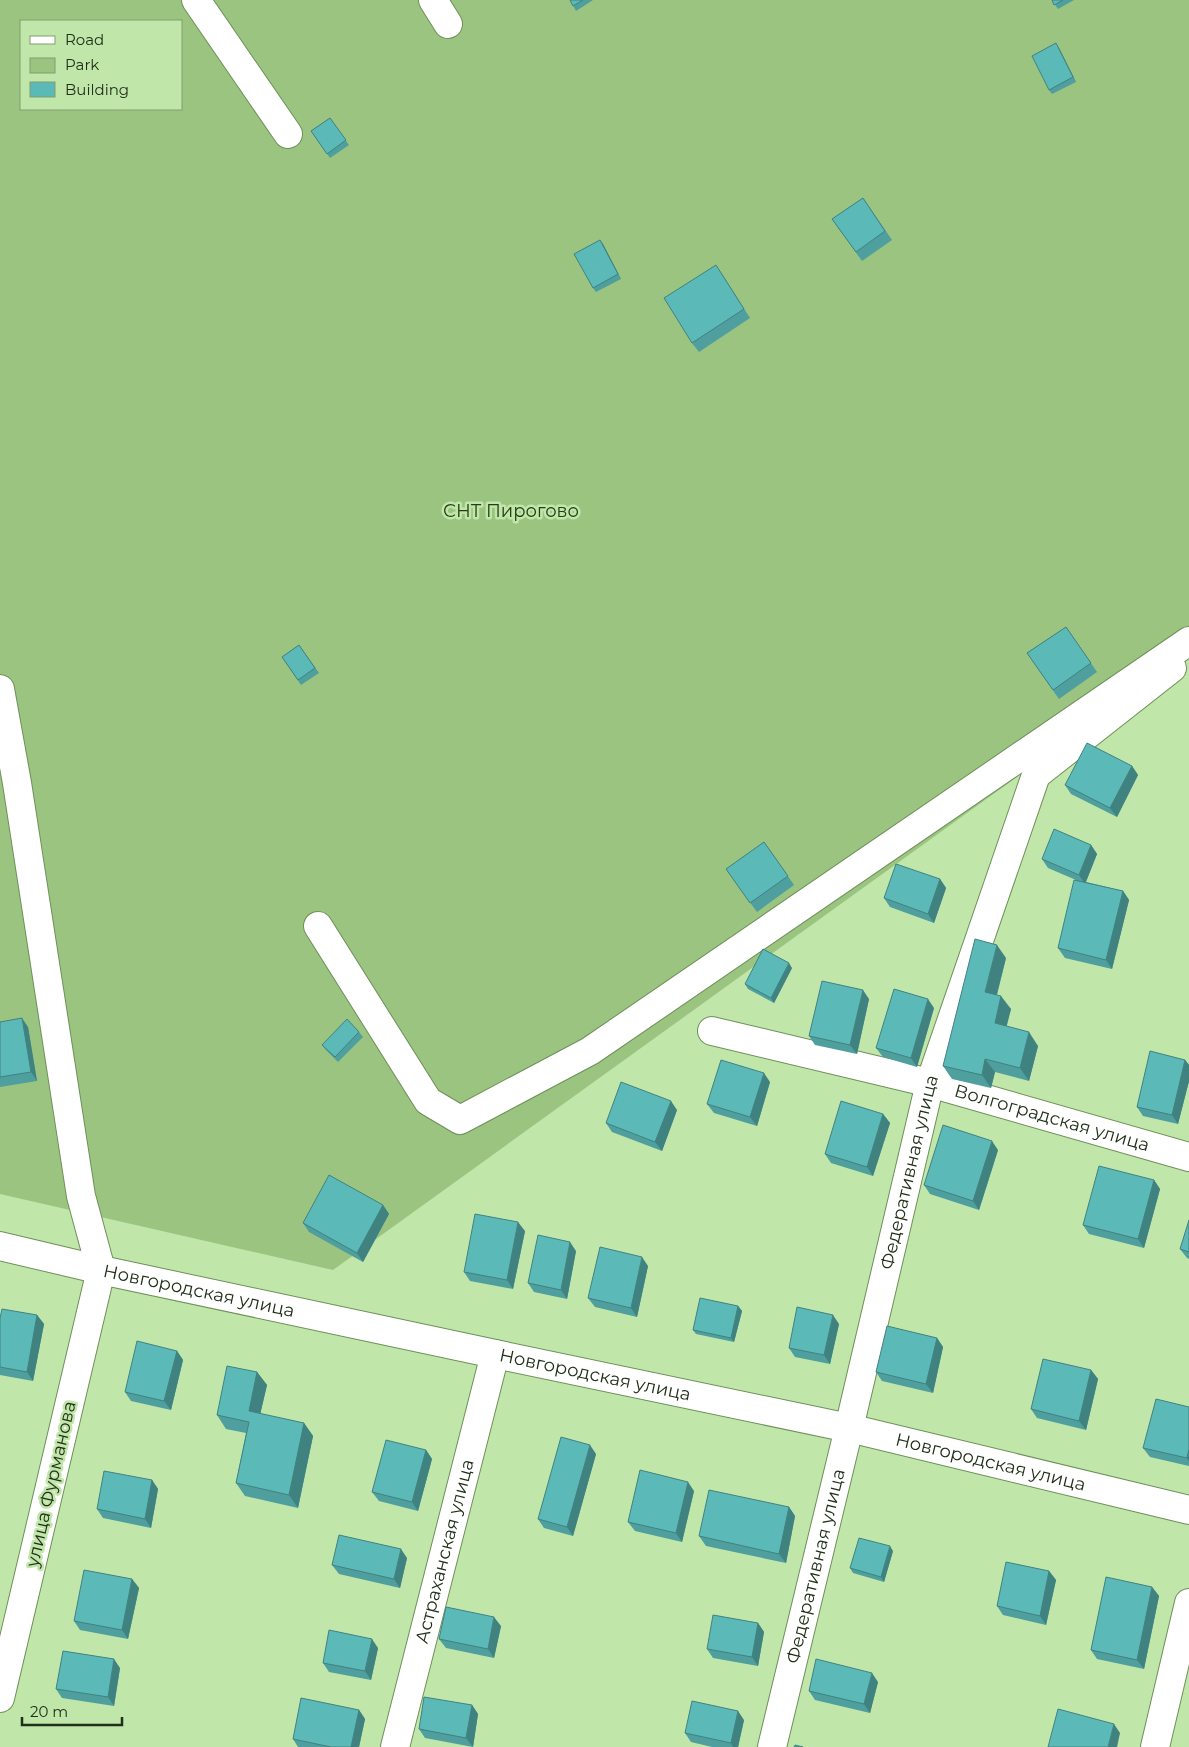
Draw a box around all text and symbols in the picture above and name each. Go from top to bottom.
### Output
legend [20,20,182,110]
text: Road [65,30,104,49]
text: Park [65,55,99,74]
text: Building [65,80,129,99]
park label: СНТ Пирогово [443,500,579,522]
street label: Федеративная улица [876,1072,943,1272]
street label: Волгоградская улица [952,1080,1152,1156]
street label: Новгородская улица [101,1260,297,1322]
street label: Новгородская улица [497,1344,693,1406]
street label: улица Фурманова [21,1399,81,1570]
street label: Новгородская улица [893,1429,1088,1496]
street label: Астраханская улица [411,1457,479,1646]
street label: Федеративная улица [782,1467,850,1666]
scale bar [22,1694,122,1726]
text: 20 m [30,1702,68,1721]

